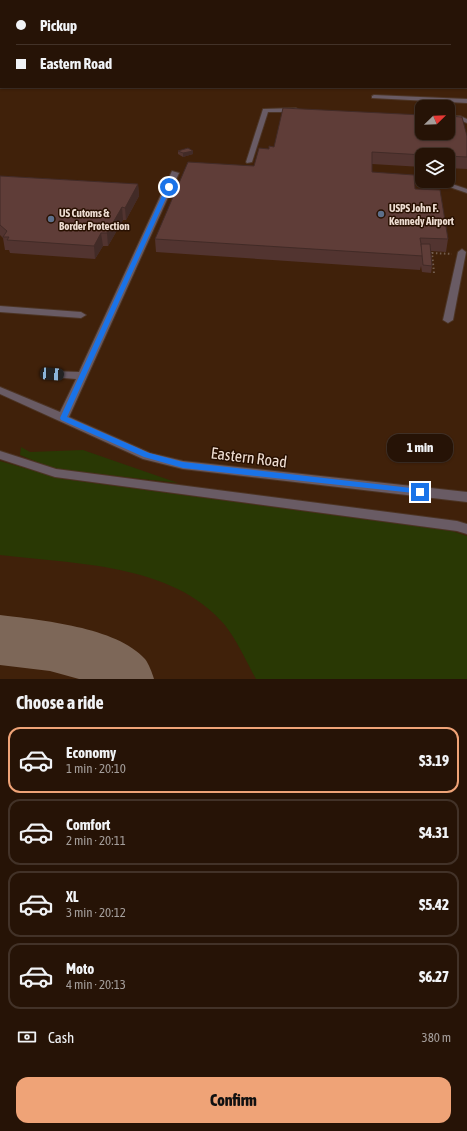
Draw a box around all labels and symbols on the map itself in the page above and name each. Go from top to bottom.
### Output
north arrow [415,100,455,140]
route start [160,178,178,196]
place label: USPS John F. Kennedy Airport [389,202,455,227]
place label: US Cutoms & Border Protection [59,207,130,232]
marker: USPS John F. Kennedy Airport [376,209,386,219]
marker: US Cutoms & Border Protection [46,214,56,224]
car [40,367,64,381]
callout: 1 min [387,434,453,462]
street label: Eastern Road [210,443,288,471]
route end [411,483,429,501]

